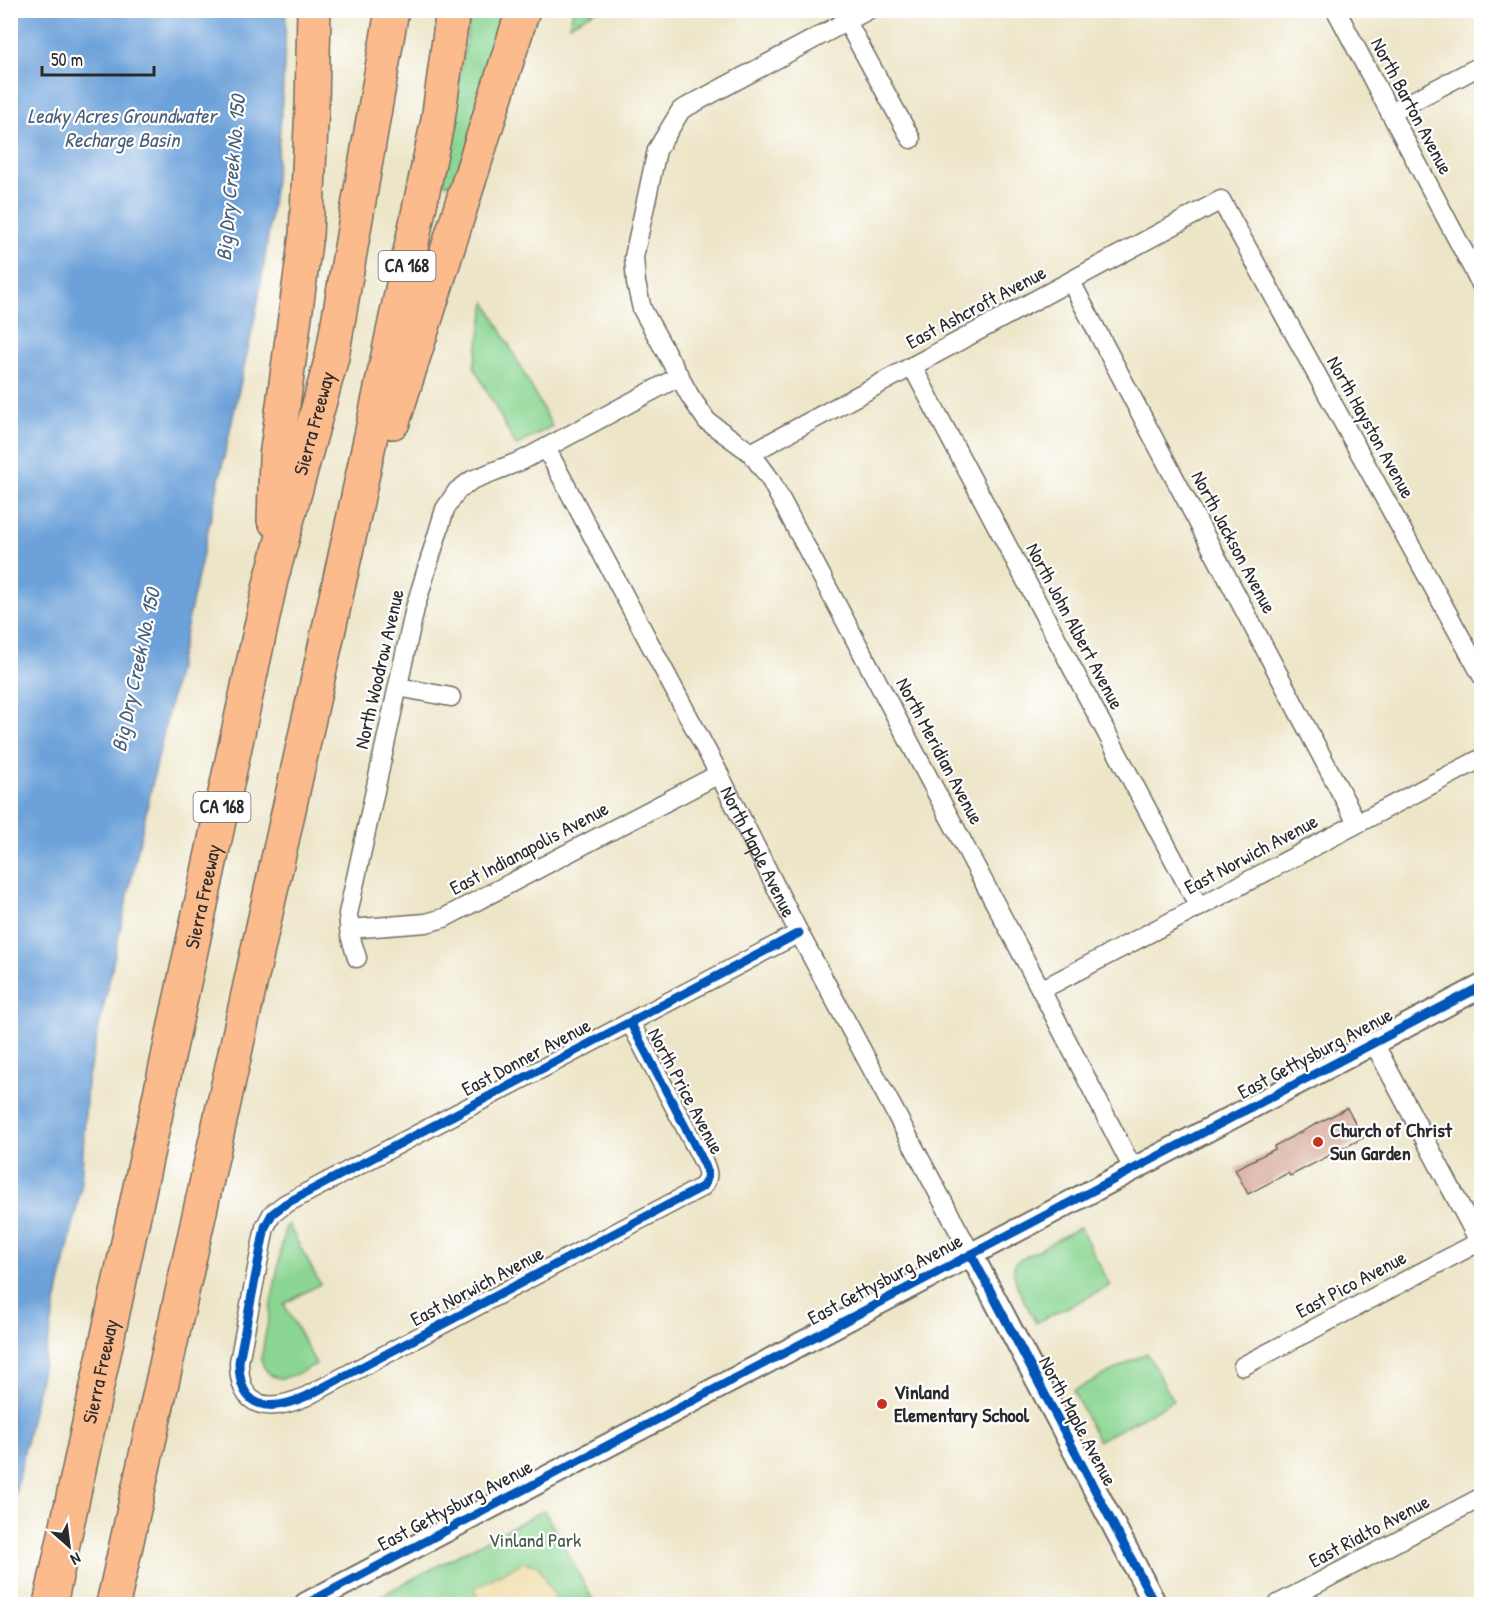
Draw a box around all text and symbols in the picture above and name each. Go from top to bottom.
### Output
street label: North Barton Avenue [1365,33,1460,179]
scale bar [42,39,154,77]
text: 50 m [51,47,83,72]
water label: Big Dry Creek No. 150 [209,91,252,262]
water label: Leaky Acres Groundwater Recharge Basin [28,101,219,154]
road number: CA 168 [378,251,436,281]
street label: East Ashcroft Avenue [901,258,1050,355]
street label: North Hayston Avenue [1321,351,1422,503]
street label: Sierra Freeway [286,368,340,478]
street label: North Jackson Avenue [1186,466,1283,618]
street label: North John Albert Avenue [1020,538,1131,714]
water label: Big Dry Creek No. 150 [104,583,167,754]
street label: North Woodrow Avenue [347,586,410,751]
street label: North Meridian Avenue [890,673,991,829]
street label: North Maple Avenue [714,781,803,922]
road number: CA 168 [194,792,250,822]
street label: East Indianapolis Avenue [445,794,613,901]
street label: East Norwich Avenue [1179,807,1322,900]
street label: Sierra Freeway [178,841,227,951]
street label: East Gettysburg Avenue [1233,1000,1397,1105]
street label: East Donner Avenue [457,1011,595,1102]
street label: North Price Avenue [642,1023,731,1159]
place label: Church of Christ Sun Garden [1330,1116,1453,1166]
marker: Church of Christ Sun Garden [1311,1135,1325,1149]
street label: East Gettysburg Avenue [803,1226,967,1331]
street label: East Norwich Avenue [405,1239,548,1332]
street label: East Pico Avenue [1291,1243,1411,1324]
street label: Sierra Freeway [75,1316,124,1426]
street label: North Maple Avenue [1033,1351,1124,1490]
place label: Vinland Elementary School [894,1378,1030,1429]
marker: Vinland Elementary School [875,1397,889,1411]
street label: East Gettysburg Avenue [373,1452,537,1557]
street label: East Rialto Avenue [1304,1487,1434,1574]
north arrow [39,1516,99,1576]
park label: Vinland Park [489,1526,581,1553]
text: N [67,1548,85,1571]

